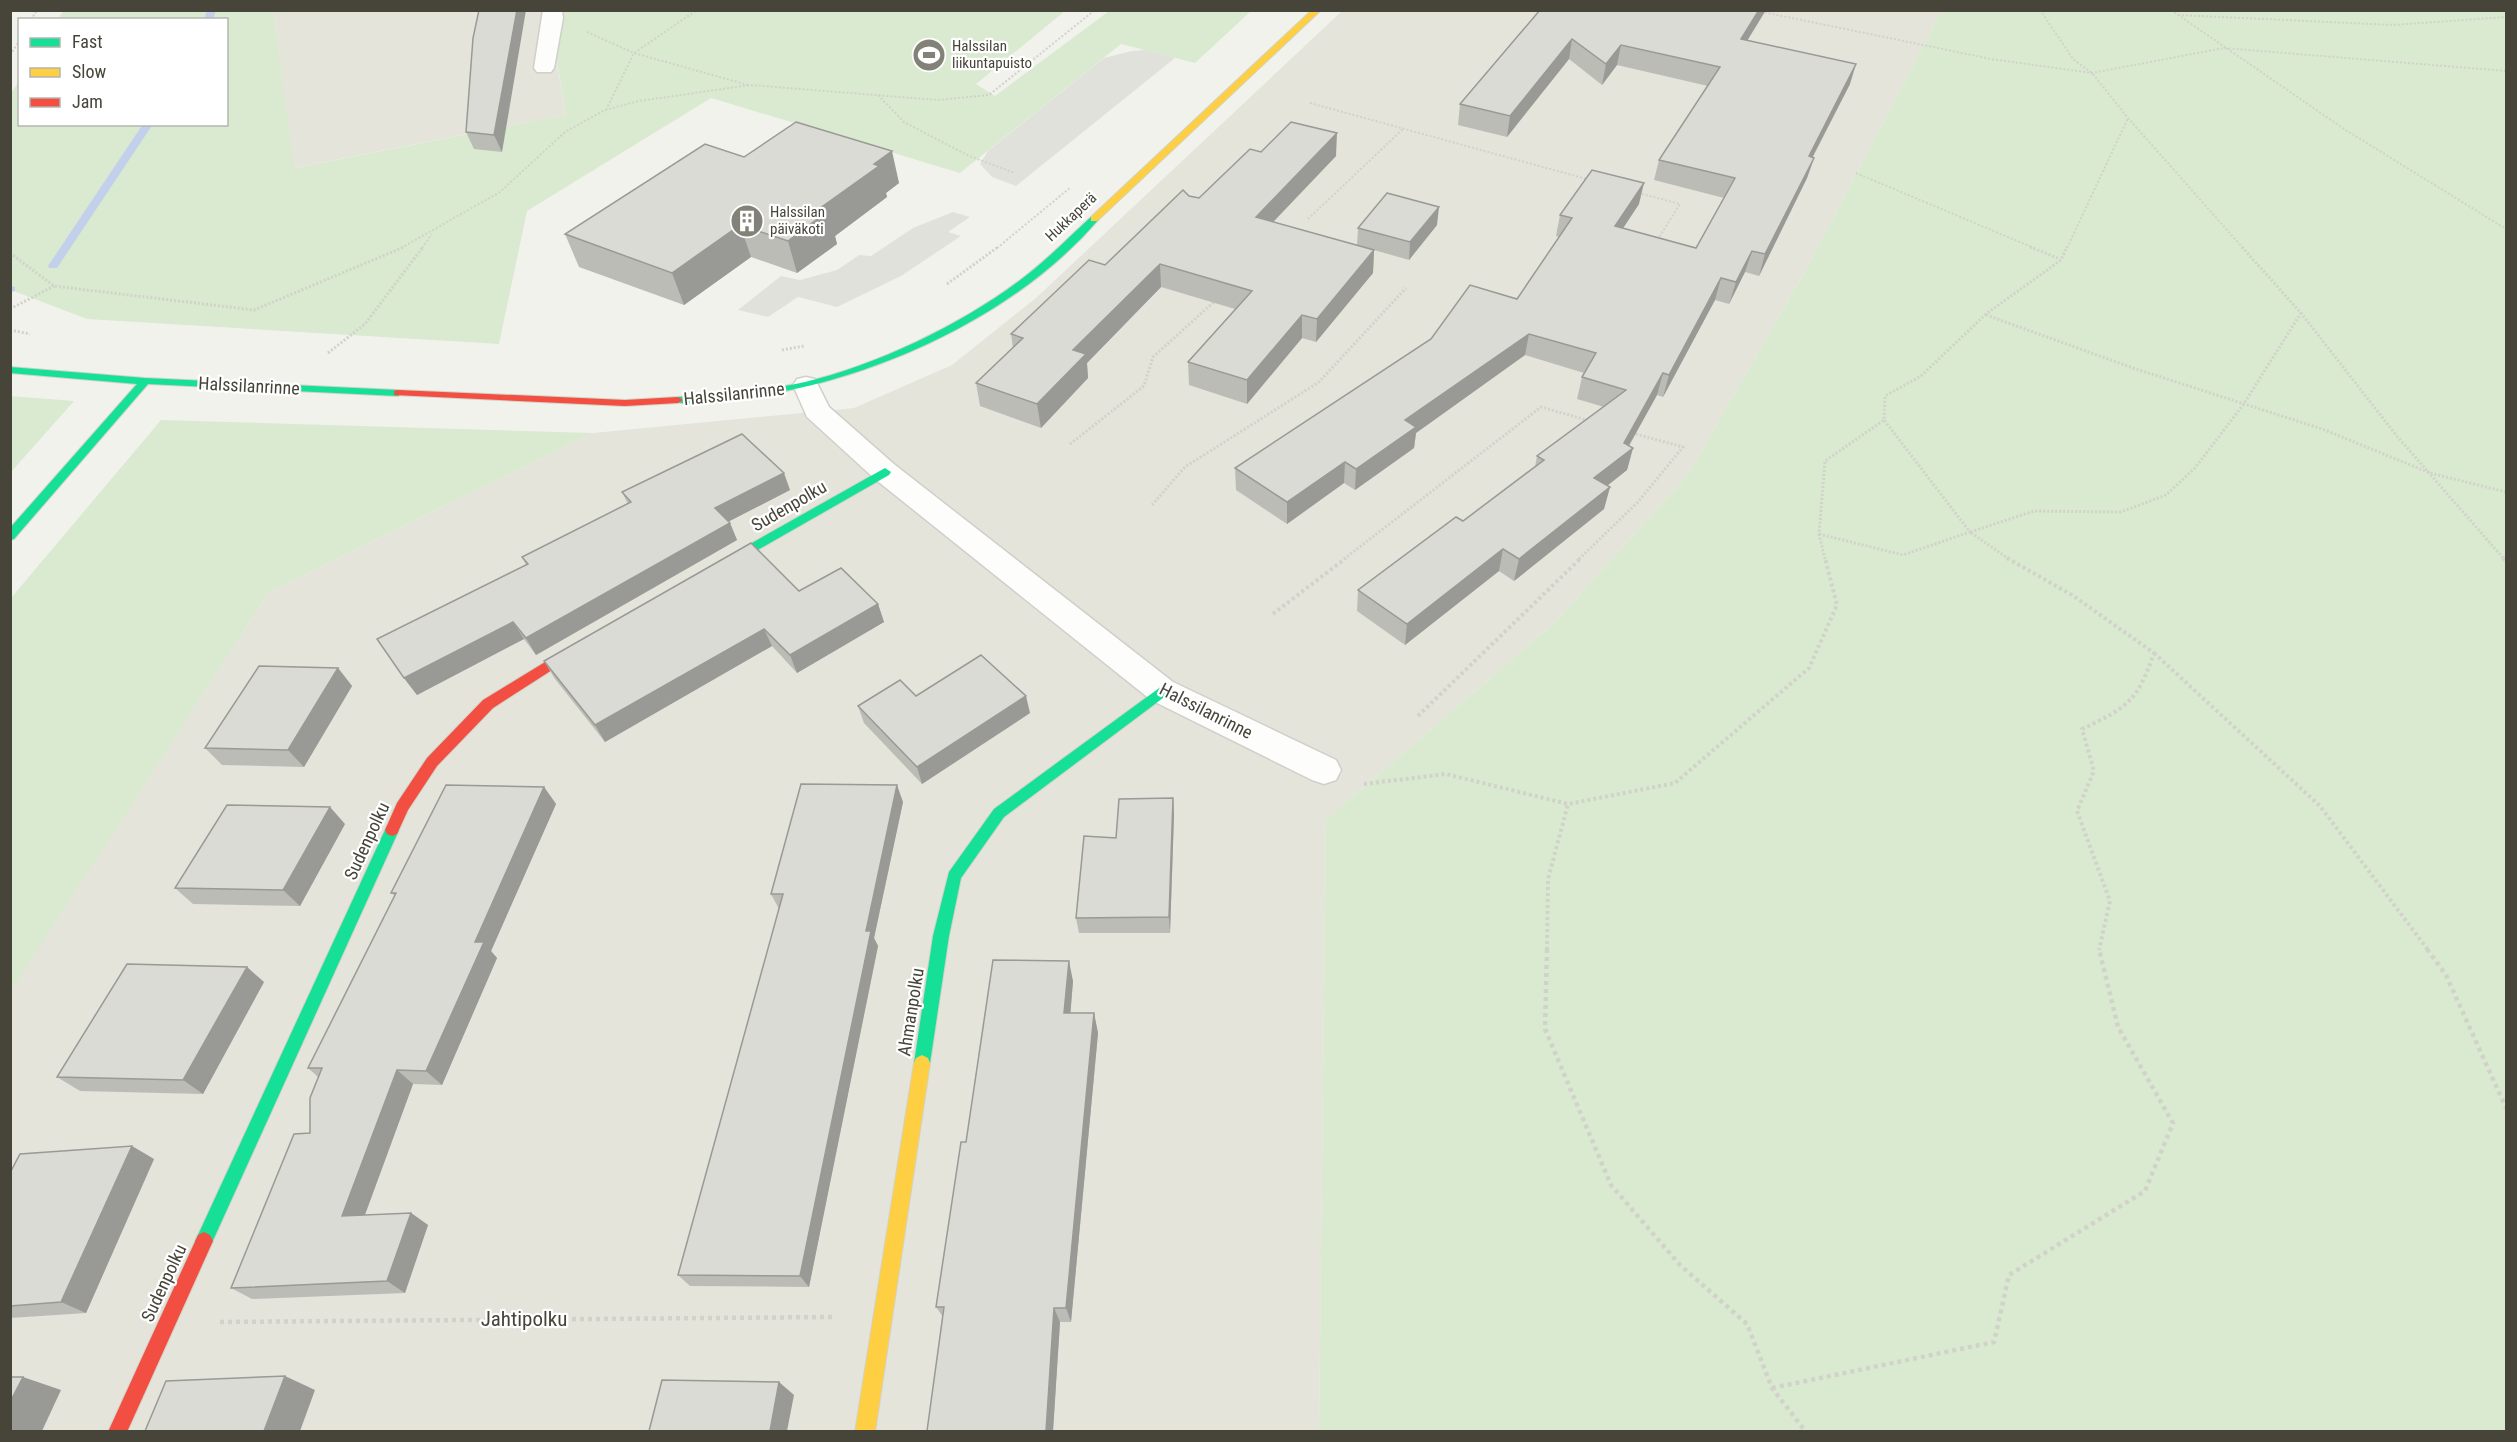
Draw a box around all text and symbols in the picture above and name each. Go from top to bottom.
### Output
legend [18,18,228,126]
text: Fast [72,31,103,52]
sports icon: Halssilan liikuntapuisto [911,37,947,73]
place label: Halssilan liikuntapuisto [952,37,1032,72]
text: Slow [72,61,107,82]
text: Jam [72,91,103,112]
street label: Hukkaperä [1042,189,1100,245]
building icon: Halssilan päiväkoti [729,203,765,239]
place label: Halssilan päiväkoti [770,203,825,238]
street label: Halssilanrinne [198,372,300,399]
street label: Halssilanrinne [682,378,785,409]
street label: Sudenpolku [748,476,830,535]
street label: Halssilanrinne [1156,678,1256,743]
street label: Sudenpolku [339,799,394,883]
street label: Ahmanpolku [893,966,928,1057]
street label: Sudenpolku [136,1241,191,1325]
street label: Jahtipolku [481,1307,567,1331]

